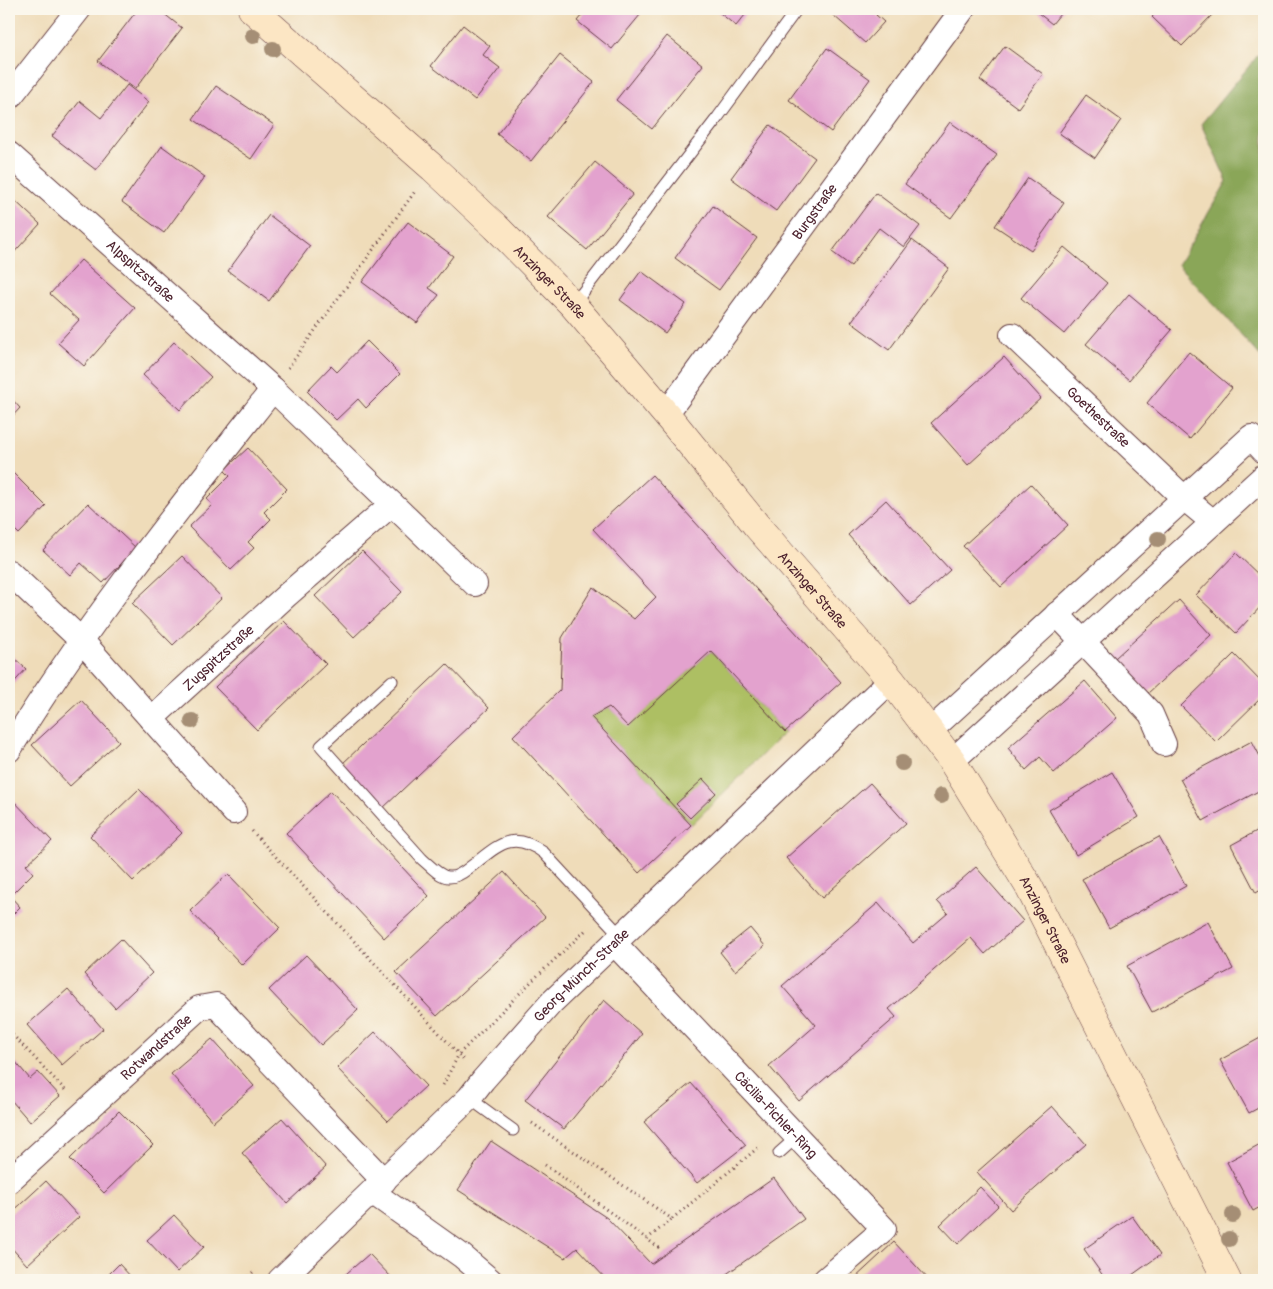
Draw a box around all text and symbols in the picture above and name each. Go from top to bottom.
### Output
street label: Burgstraße [788,180,841,243]
street label: Alpspitzstraße [103,236,178,306]
street label: Anzinger Straße [510,241,590,322]
street label: Goethestraße [1063,383,1134,451]
street label: Anzinger Straße [774,548,851,632]
street label: Zugspitzstraße [179,621,257,694]
street label: Anzinger Straße [1016,872,1075,966]
street label: Georg-Münch-Straße [530,925,633,1025]
street label: Rotwandstraße [117,1010,195,1083]
street label: Cäcilia-Pichler-Ring [731,1067,821,1162]

